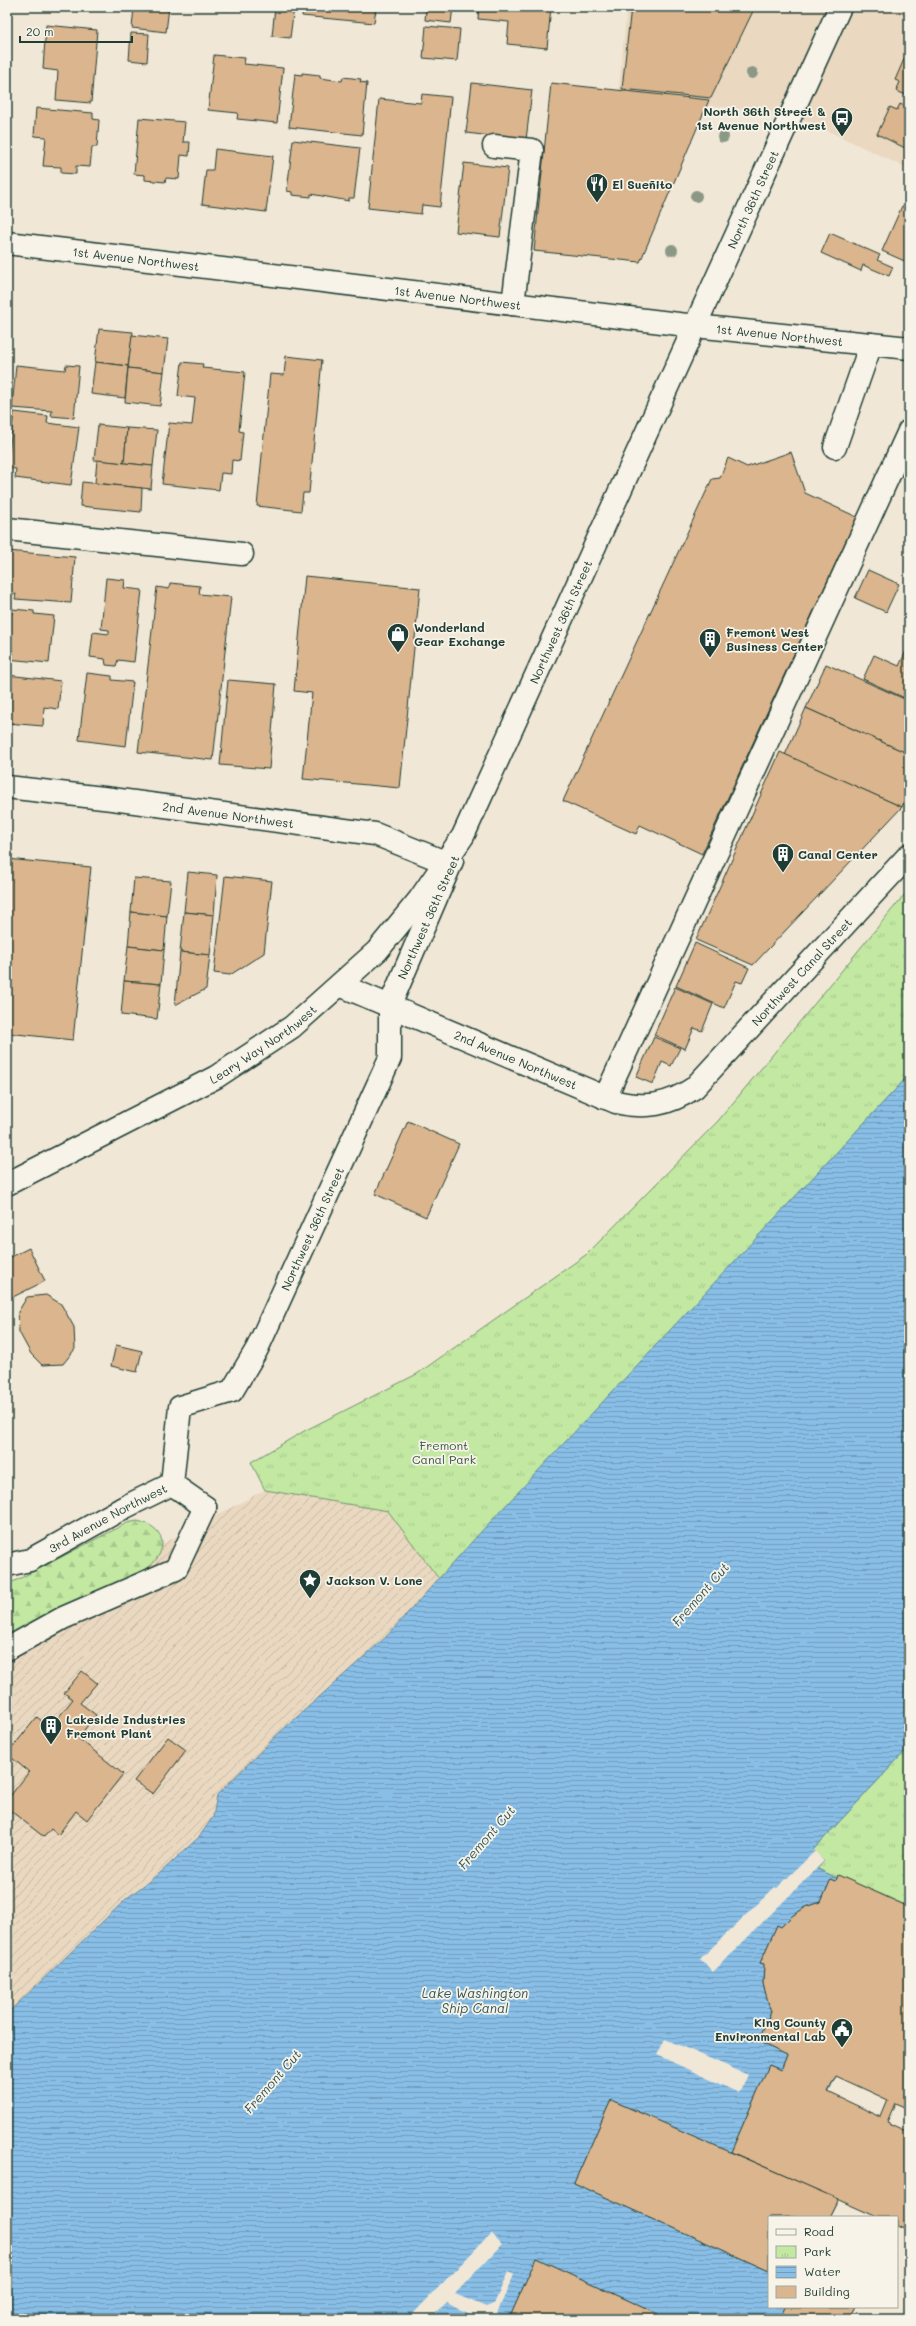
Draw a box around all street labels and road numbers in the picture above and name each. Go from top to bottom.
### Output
street label: North 36th Street [723,148,782,251]
street label: 1st Avenue Northwest [72,243,200,274]
street label: 1st Avenue Northwest [393,282,522,313]
street label: 1st Avenue Northwest [715,320,844,349]
street label: Northwest 36th Street [525,557,596,686]
street label: 2nd Avenue Northwest [162,798,295,831]
street label: Northwest 36th Street [393,852,463,982]
street label: Northwest Canal Street [748,914,855,1029]
street label: Leary Way Northwest [207,1001,320,1087]
street label: 2nd Avenue Northwest [452,1026,580,1093]
street label: Northwest 36th Street [277,1164,347,1293]
street label: 3rd Avenue Northwest [46,1480,170,1556]

